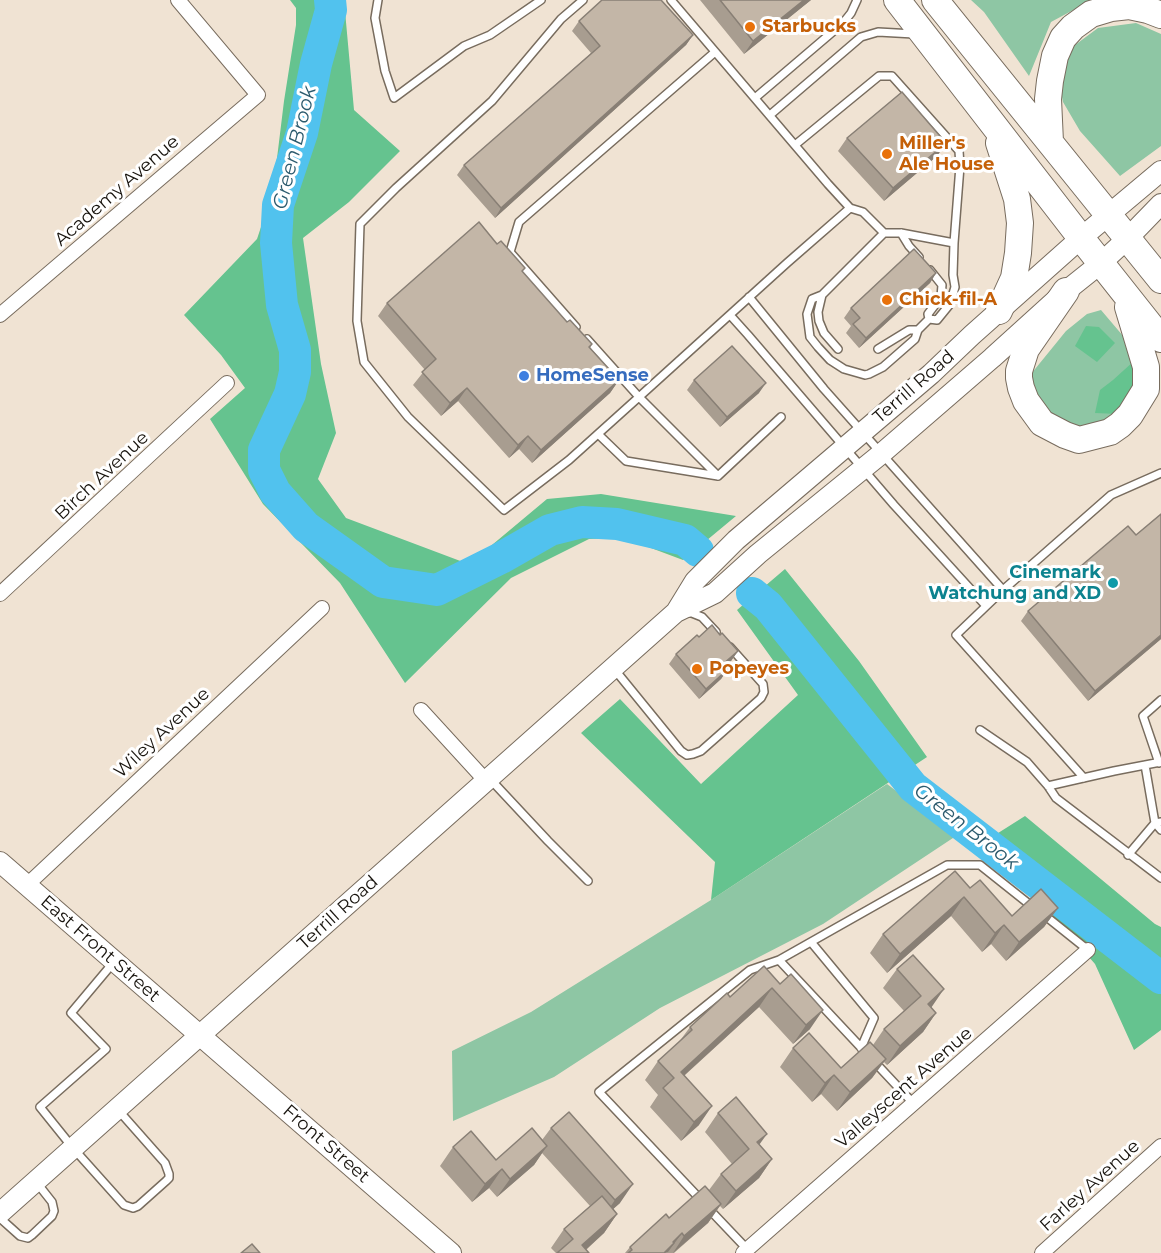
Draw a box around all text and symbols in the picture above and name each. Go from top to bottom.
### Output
place label: Starbucks [762,16,856,38]
marker: Starbucks [743,20,757,34]
water label: Green Brook [268,84,322,212]
street label: Academy Avenue [50,131,184,251]
place label: Miller's Ale House [899,133,994,176]
marker: Miller's Ale House [880,147,894,161]
place label: Chick-fil-A [899,289,997,311]
marker: Chick-fil-A [880,293,894,307]
street label: Terrill Road [869,346,959,428]
place label: HomeSense [536,365,649,387]
marker: HomeSense [517,369,531,383]
street label: Birch Avenue [51,427,153,525]
place label: Cinemark Watchung and XD [928,562,1101,604]
marker: Cinemark Watchung and XD [1106,576,1120,590]
place label: Popeyes [709,658,789,680]
marker: Popeyes [690,662,704,676]
street label: Wiley Avenue [110,683,214,783]
water label: Green Brook [909,779,1023,875]
street label: Terrill Road [293,871,383,955]
street label: East Front Street [36,891,164,1007]
street label: Valleyscent Avenue [831,1023,977,1153]
street label: Front Street [278,1100,374,1188]
street label: Farley Avenue [1036,1136,1144,1236]

